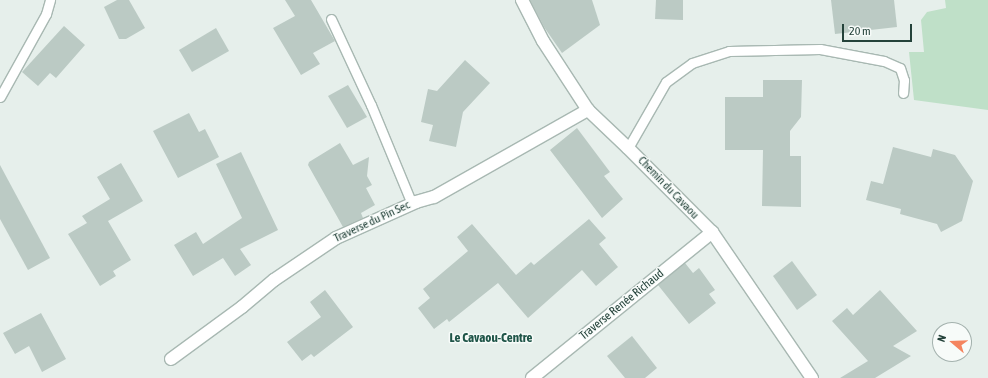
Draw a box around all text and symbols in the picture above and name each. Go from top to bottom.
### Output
scale bar [844,16,914,42]
text: 20 m [849,24,871,38]
street label: Chemin du Cavaou [635,154,701,222]
street label: Traverse du Pin Sec [332,198,412,246]
street label: Traverse Renée Richaud [577,267,667,343]
north arrow [932,322,972,362]
district label: Le Cavaou-Centre [449,330,533,346]
text: N [935,333,948,343]

